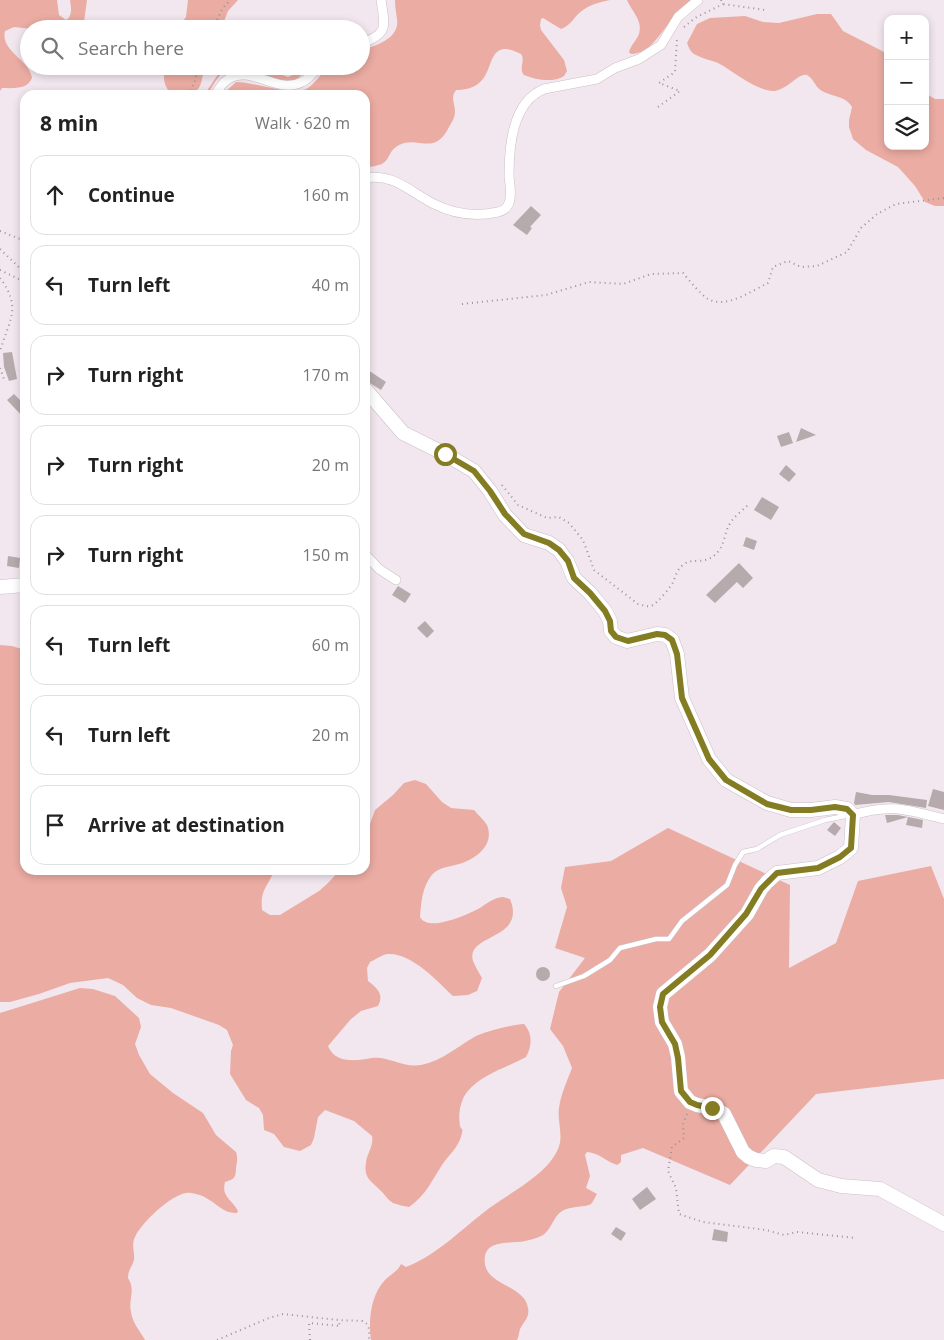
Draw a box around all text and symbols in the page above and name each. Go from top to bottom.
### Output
map controls [884,15,929,150]
button: + [884,15,929,60]
search box [20,20,370,75]
icon: search [38,34,66,62]
text: Search here [78,35,184,61]
button: − [884,60,929,105]
button: layers [884,105,929,150]
text: 8 min [40,109,98,137]
text: Walk · 620 m [255,112,350,134]
icon: ahead [41,181,69,209]
text: Continue [88,182,175,208]
text: 160 m [303,184,349,206]
icon: left [41,271,69,299]
text: Turn left [88,272,170,298]
text: 40 m [312,274,349,296]
icon: right [41,361,69,389]
text: Turn right [88,362,183,388]
text: 170 m [303,364,349,386]
route start [434,443,457,466]
icon: right [41,451,69,479]
text: Turn right [88,452,183,478]
text: 20 m [312,454,349,476]
icon: right [41,541,69,569]
text: Turn right [88,542,183,568]
text: 150 m [303,544,349,566]
icon: left [41,631,69,659]
text: Turn left [88,632,170,658]
text: 60 m [312,634,349,656]
icon: left [41,721,69,749]
text: Turn left [88,722,170,748]
text: 20 m [312,724,349,746]
icon: arrive [41,811,69,839]
text: Arrive at destination [88,812,285,838]
route end [701,1097,724,1120]

